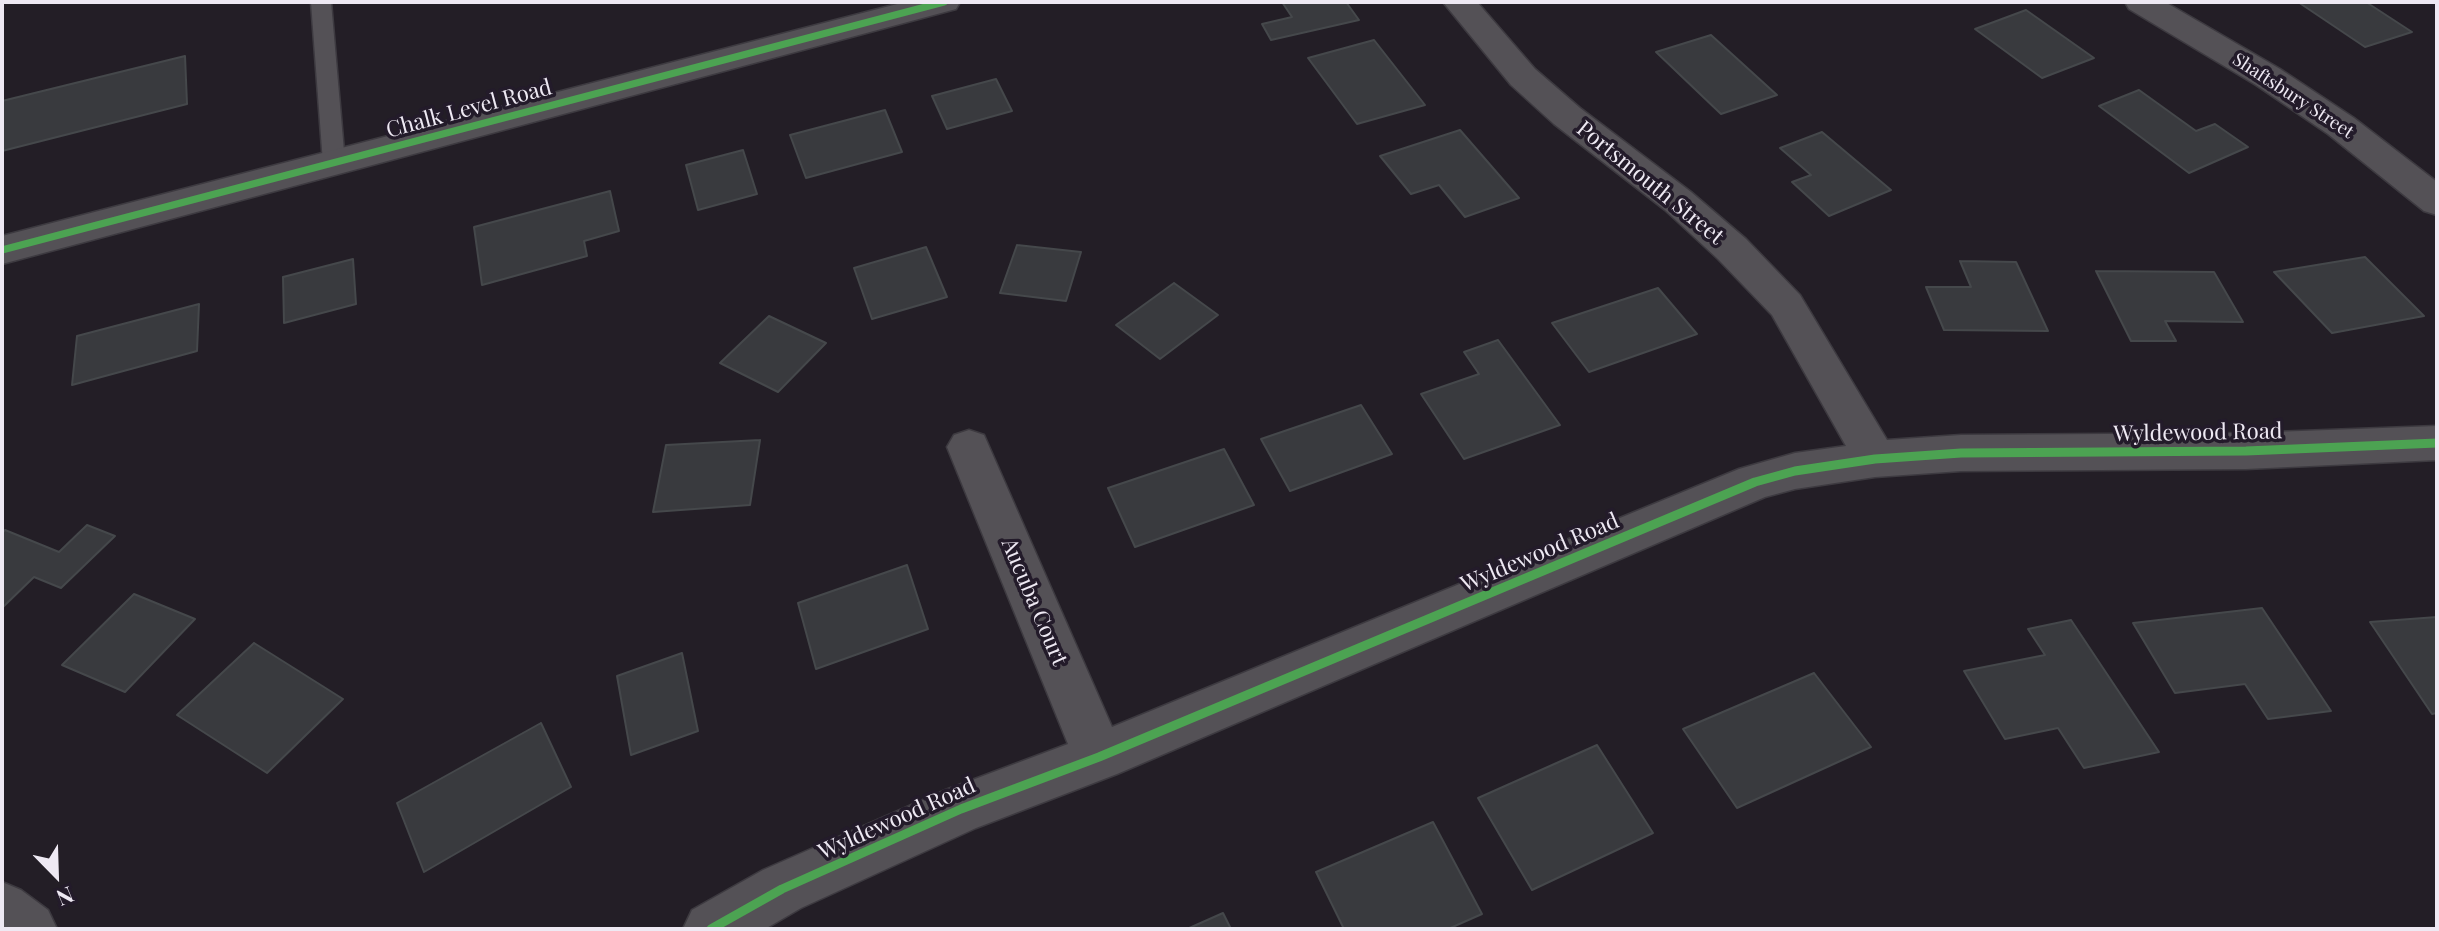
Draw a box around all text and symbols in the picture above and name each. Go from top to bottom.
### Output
street label: Shaftsbury Street [2228,49,2358,143]
street label: Chalk Level Road [383,74,555,144]
street label: Portsmouth Street [1571,116,1729,250]
street label: Wyldewood Road [2113,418,2283,448]
street label: Wyldewood Road [1457,508,1623,598]
street label: Aucuba Court [995,534,1073,670]
street label: Wyldewood Road [814,773,980,865]
north arrow [16,835,96,915]
text: N [52,880,79,914]

